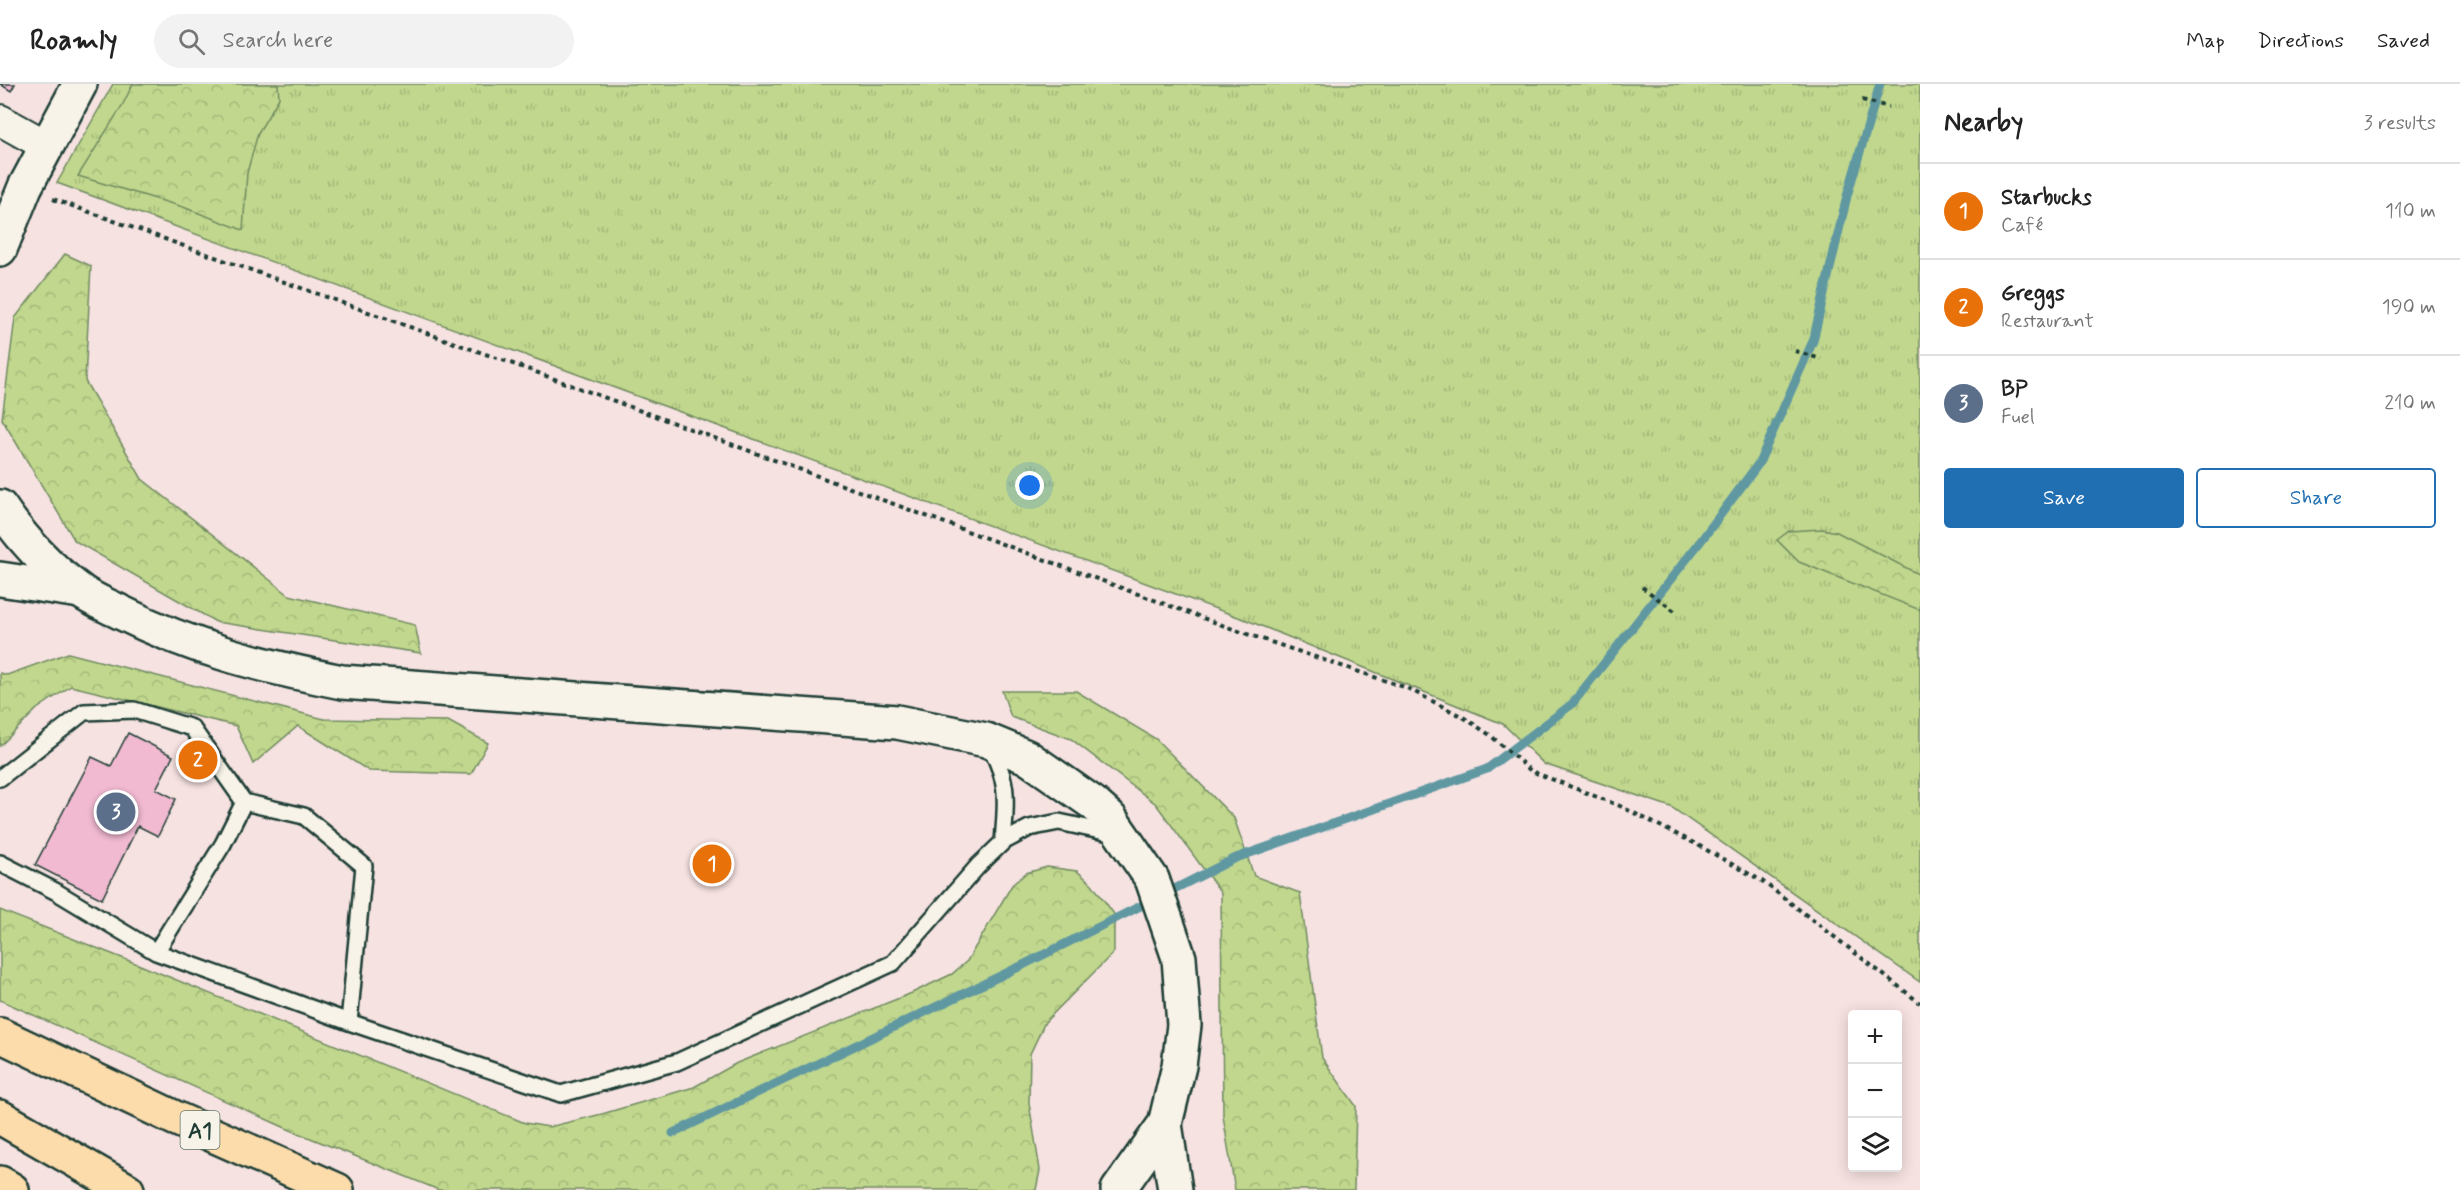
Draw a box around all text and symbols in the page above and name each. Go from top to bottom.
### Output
search box [154,14,574,68]
text: Roamly [30,23,118,60]
icon: search [175,25,208,58]
text: Search here [223,27,333,55]
text: Map [2186,27,2225,55]
text: Directions [2258,27,2344,55]
text: Saved [2377,27,2430,55]
text: Nearby [1944,106,2023,140]
text: 3 results [2364,110,2436,137]
text: Starbucks [2001,184,2092,212]
text: 1 [1959,198,1968,225]
text: 110 m [2385,198,2436,225]
text: Café [2001,212,2043,239]
text: Greggs [2001,280,2065,308]
text: 2 [1959,294,1968,321]
text: 190 m [2382,294,2436,321]
text: Restaurant [2001,308,2094,335]
text: BP [2001,376,2028,404]
text: 3 [1959,390,1968,417]
text: 210 m [2384,390,2436,417]
text: Fuel [2001,404,2035,431]
button: Save [1944,468,2184,528]
button: Share [2196,468,2436,528]
your location [1015,471,1044,500]
pin: 2 [178,738,218,782]
pin: 3 [96,790,136,834]
pin: 1 [692,842,732,886]
map controls [1848,1010,1902,1172]
button: + [1848,1010,1902,1064]
button: − [1848,1064,1902,1118]
road number: A1 [180,1111,220,1149]
button: layers [1848,1118,1902,1172]

